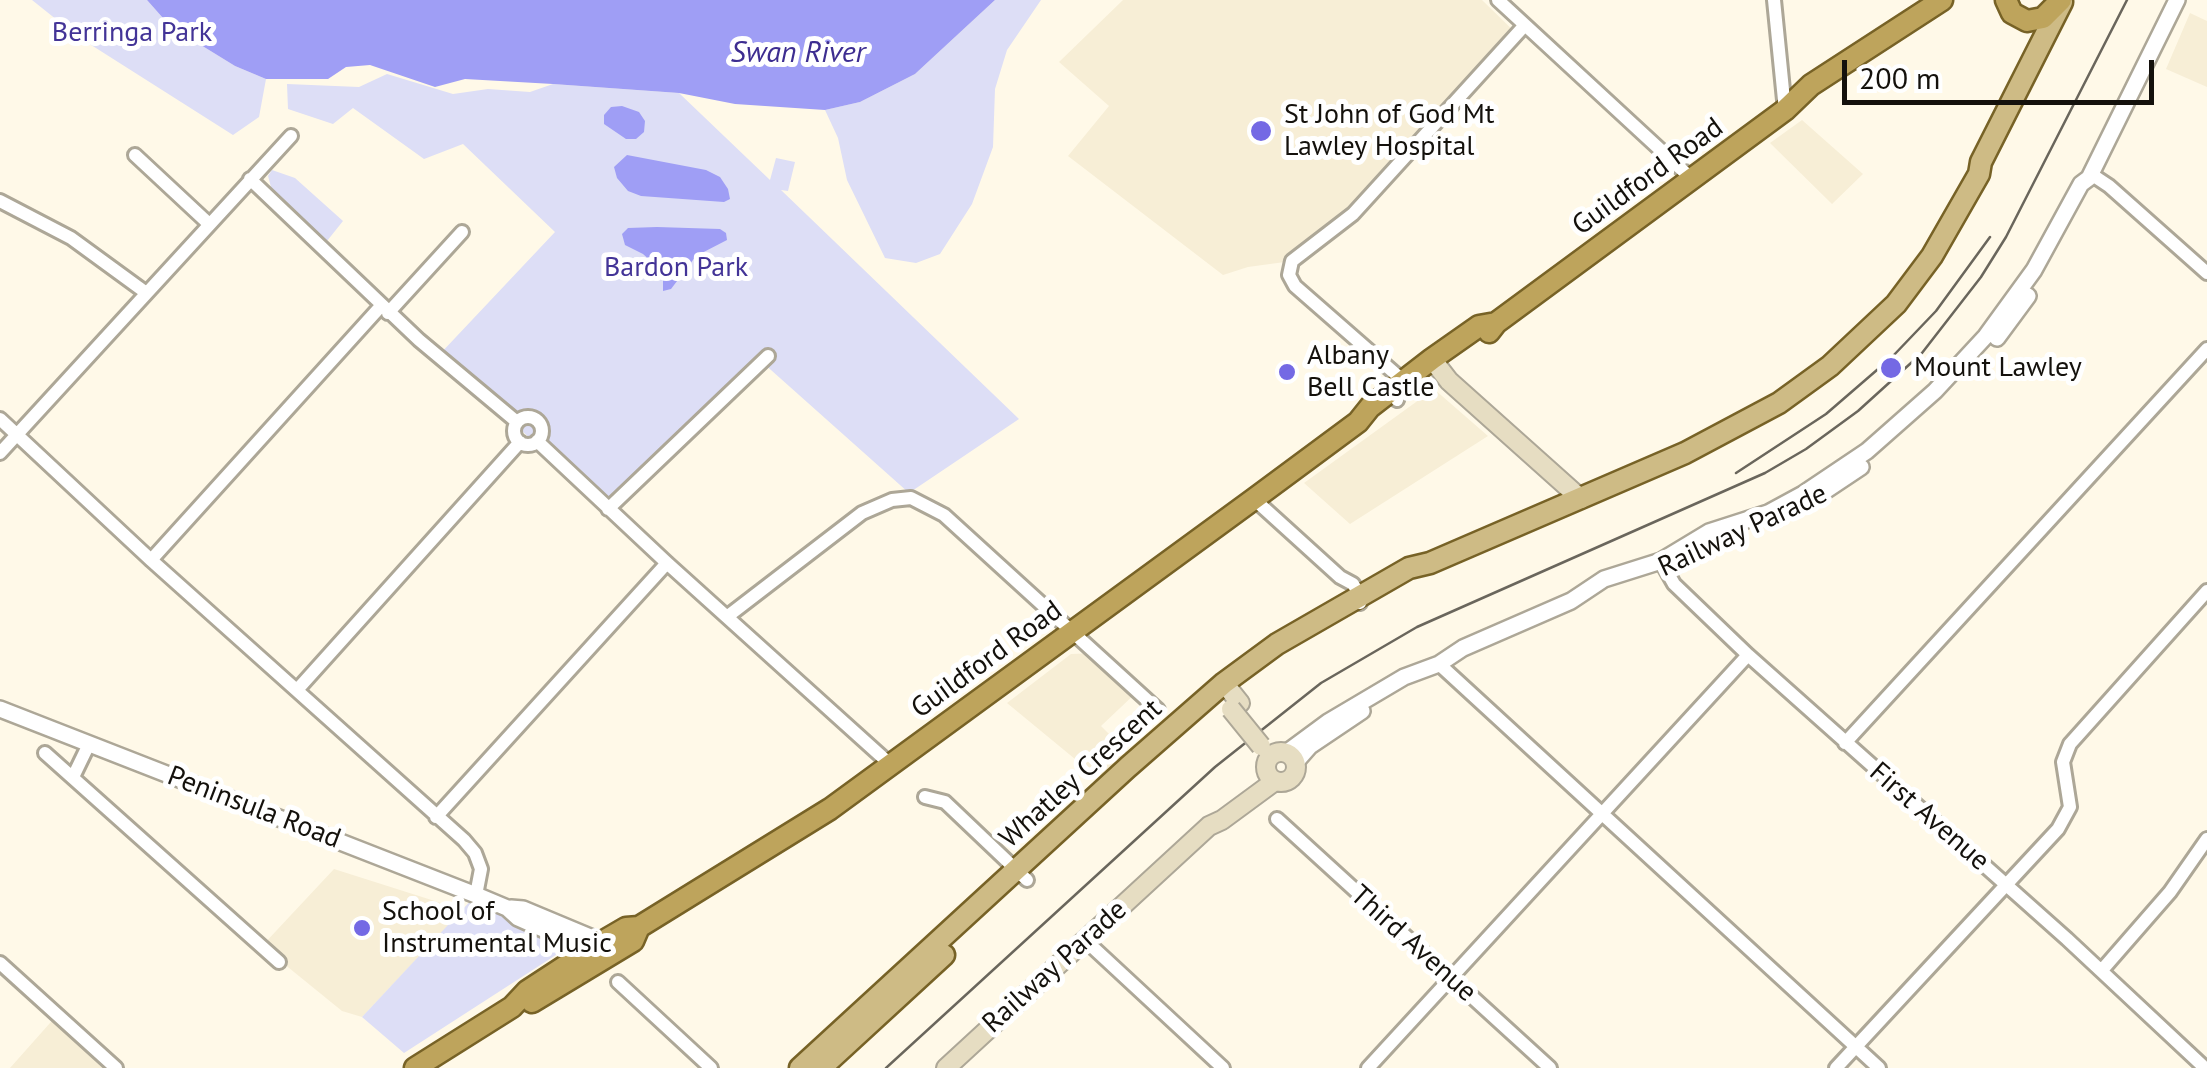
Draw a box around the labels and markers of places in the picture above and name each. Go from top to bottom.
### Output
place label: St John of God Mt Lawley Hospital [1284,98,1495,164]
marker: St John of God Mt Lawley Hospital [1248,118,1274,144]
place label: Albany Bell Castle [1307,339,1434,405]
place label: Mount Lawley [1914,351,2082,385]
marker: Mount Lawley [1878,355,1904,381]
marker: Albany Bell Castle [1276,361,1298,383]
place label: School of Instrumental Music [382,895,612,961]
marker: School of Instrumental Music [351,917,373,939]

